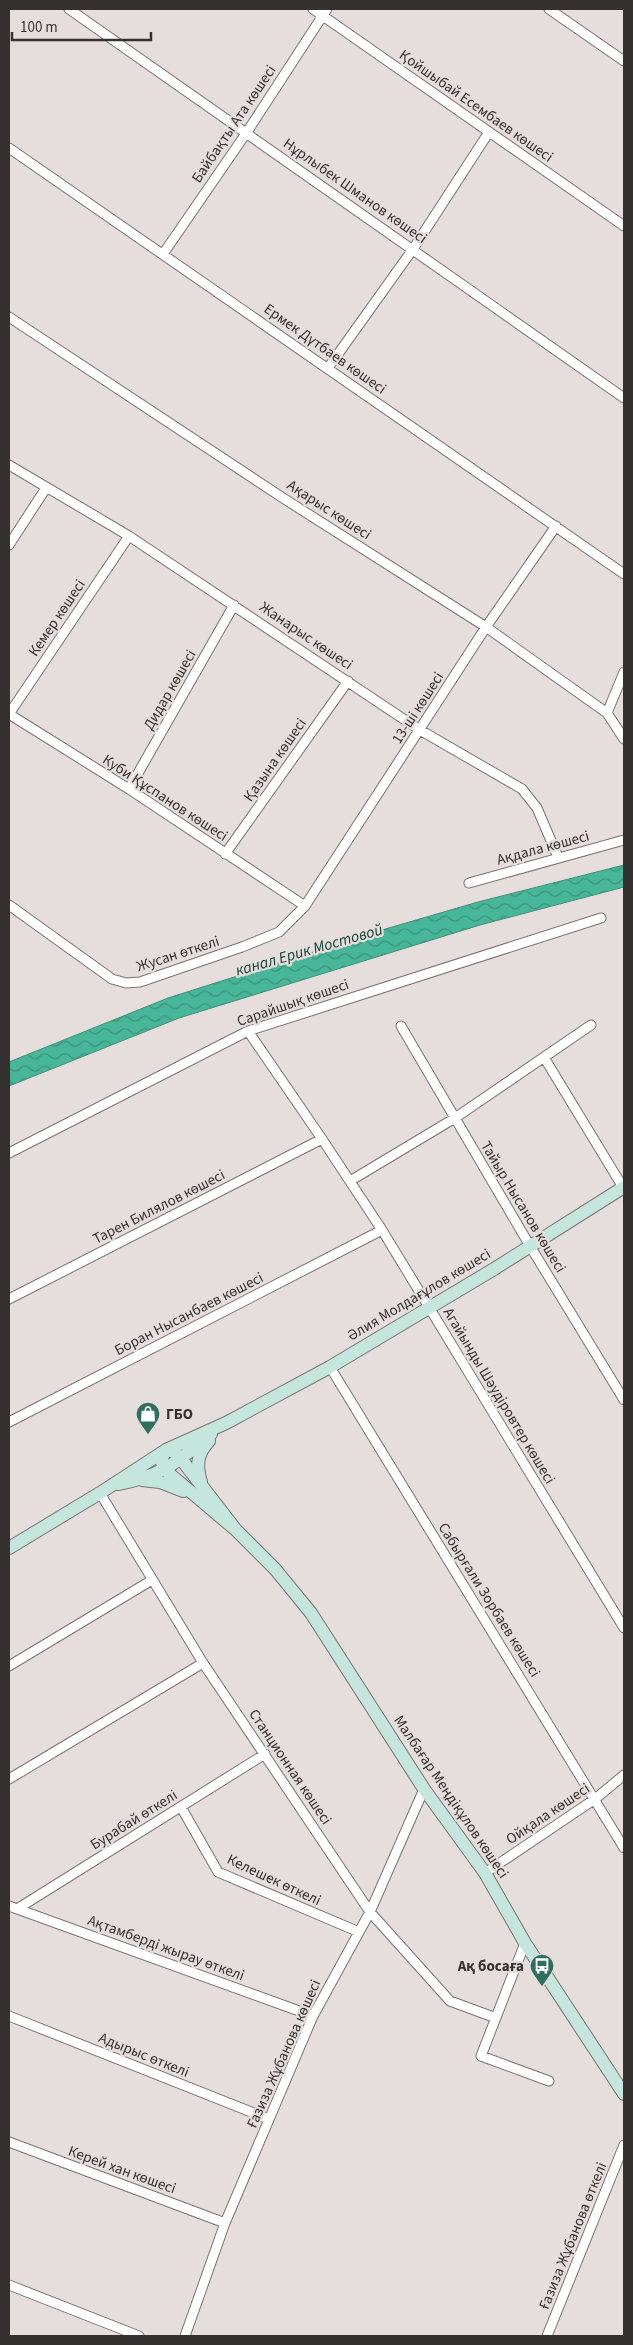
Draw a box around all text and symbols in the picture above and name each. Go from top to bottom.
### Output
scale bar [12,10,151,42]
text: 100 m [20,17,58,38]
street label: Қойшыбай Есембаев көшесі [395,45,557,167]
street label: Байбақты Ата көшесі [187,61,281,187]
street label: Нұрлыбек Шманов көшесі [279,133,431,249]
street label: Ермек Дүтбаев көшесi [260,299,390,399]
street label: Ақарыс көшесi [283,475,375,545]
street label: Кемер көшесі [23,575,91,661]
street label: Жанарыс көшесі [255,597,357,675]
street label: Дидар көшесі [139,646,201,734]
street label: 13-ші көшесi [387,668,449,748]
street label: Қазына көшесі [238,714,312,806]
street label: Куби Құспанов көшесi [98,749,232,847]
street label: Ақдала көшесі [494,826,592,870]
water label: канал Ерик Мостовой [233,918,385,982]
street label: Жусан өткелі [134,931,222,977]
street label: Сарайшық көшесі [234,974,352,1032]
street label: Тайыр Нысанов көшесi [475,1137,571,1277]
street label: Тарен Билялов көшесі [89,1165,229,1249]
street label: Әлия Молдағұлов көшесі [343,1244,495,1346]
street label: Боран Нысанбаев көшесі [111,1267,267,1361]
street label: Агайынды Шәудіровтер көшесi [438,1304,560,1488]
shop icon: ГБО [135,1401,161,1435]
place label: ГБО [166,1404,193,1425]
street label: Сабырғали Зорбаев көшесі [433,1519,545,1681]
street label: Станционная көшесі [243,1705,337,1829]
street label: Малбағар Меңдіқұлов көшесі [389,1711,513,1883]
street label: Ойқала көшесі [502,1778,594,1850]
street label: Бурабай өткелі [86,1785,182,1855]
street label: Келешек өткелі [224,1849,324,1911]
street label: Ақтамберді жырау өткелі [85,1910,247,1986]
bus stop icon: Ақ босаға [529,1953,555,1987]
place label: Ақ босаға [457,1956,524,1977]
street label: Ғазиза Жұбанова көшесі [242,1976,326,2132]
street label: Адырыс өткелі [96,2027,192,2083]
street label: Керей хан көшесі [65,2141,179,2199]
street label: Ғазиза Жұбанова өткелі [534,2159,612,2313]

